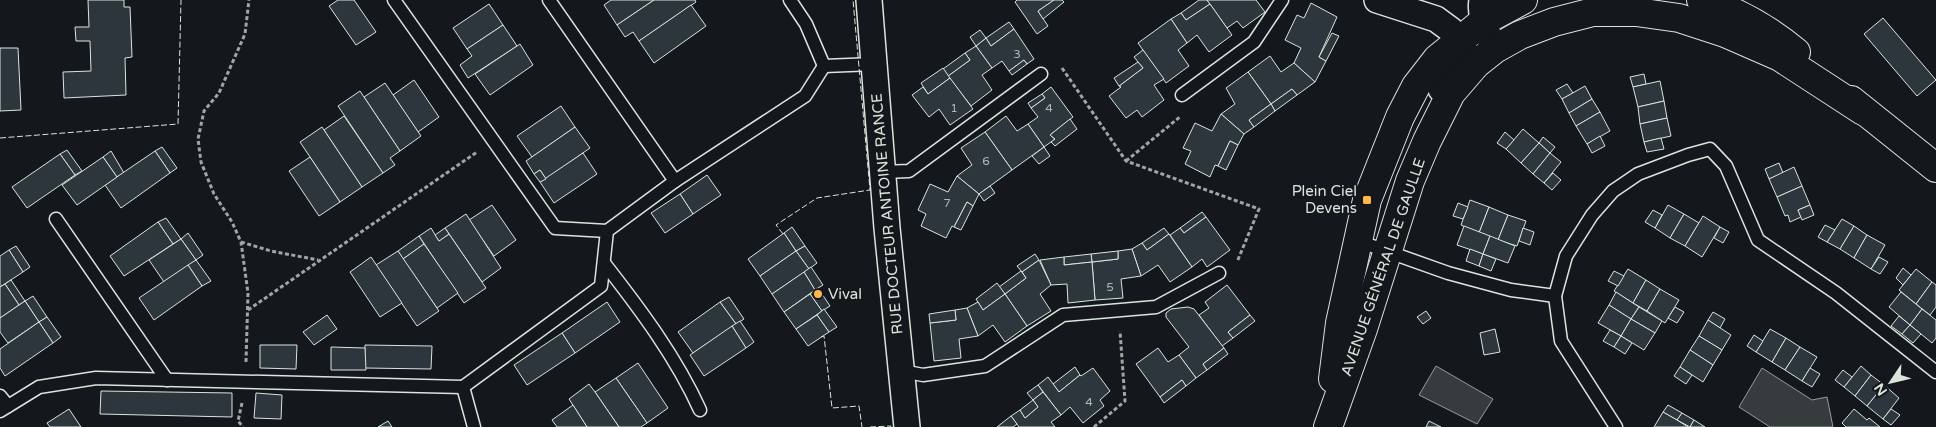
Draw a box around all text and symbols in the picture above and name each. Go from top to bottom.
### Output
house number: 3 [1013,47,1021,61]
street label: RUE DOCTEUR ANTOINE RANCE [867,93,907,335]
house number: 1 [950,101,958,115]
house number: 4 [1045,101,1053,115]
house number: 6 [982,154,990,168]
street label: AVENUE GÉNÉRAL DE GAULLE [1337,156,1429,378]
place label: Plein Ciel Devens [1292,182,1357,217]
marker: Plein Ciel Devens [1361,194,1373,206]
house number: 7 [943,196,951,210]
house number: 5 [1106,280,1114,294]
place label: Vival [828,285,862,303]
marker: Vival [812,288,824,300]
north arrow [1866,357,1916,407]
text: N [1871,380,1891,399]
house number: 4 [1085,395,1093,409]

